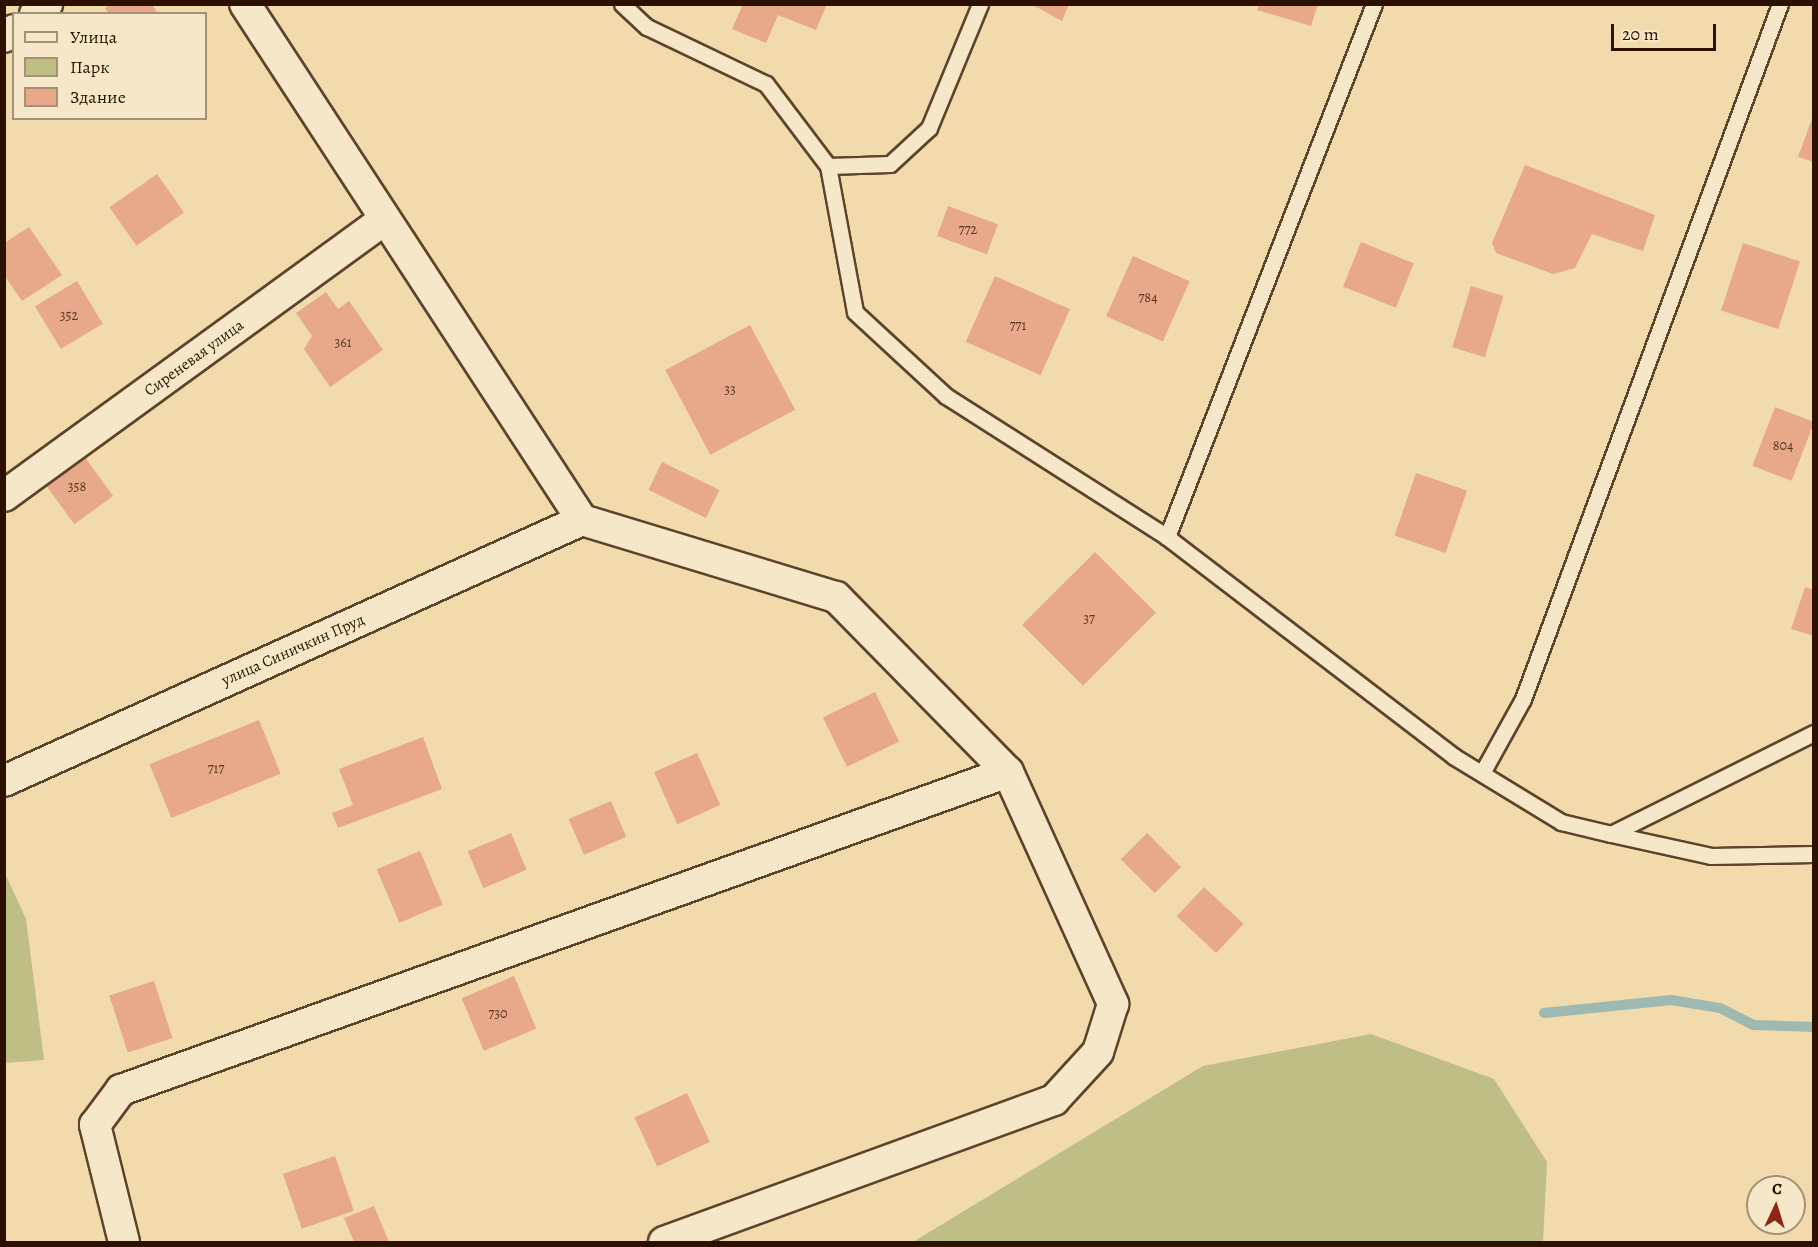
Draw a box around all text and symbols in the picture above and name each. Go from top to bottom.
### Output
legend [12,12,207,120]
scale bar [1614,12,1719,50]
text: 20 m [1622,22,1659,46]
text: Улица [70,25,117,49]
text: Парк [70,55,110,79]
text: Здание [70,85,126,109]
house number: 772 [959,222,977,238]
house number: 784 [1138,290,1158,306]
house number: 352 [60,308,78,324]
street label: Сиреневая улица [141,316,247,400]
house number: 771 [1010,318,1026,334]
house number: 361 [334,335,352,351]
house number: 33 [724,382,736,398]
house number: 804 [1773,438,1793,454]
house number: 358 [68,479,86,495]
street label: улица Синичкин Пруд [219,610,367,690]
house number: 37 [1083,611,1095,627]
house number: 717 [208,761,224,777]
house number: 730 [488,1006,508,1022]
north arrow [1746,1175,1806,1235]
text: С [1771,1178,1783,1200]

